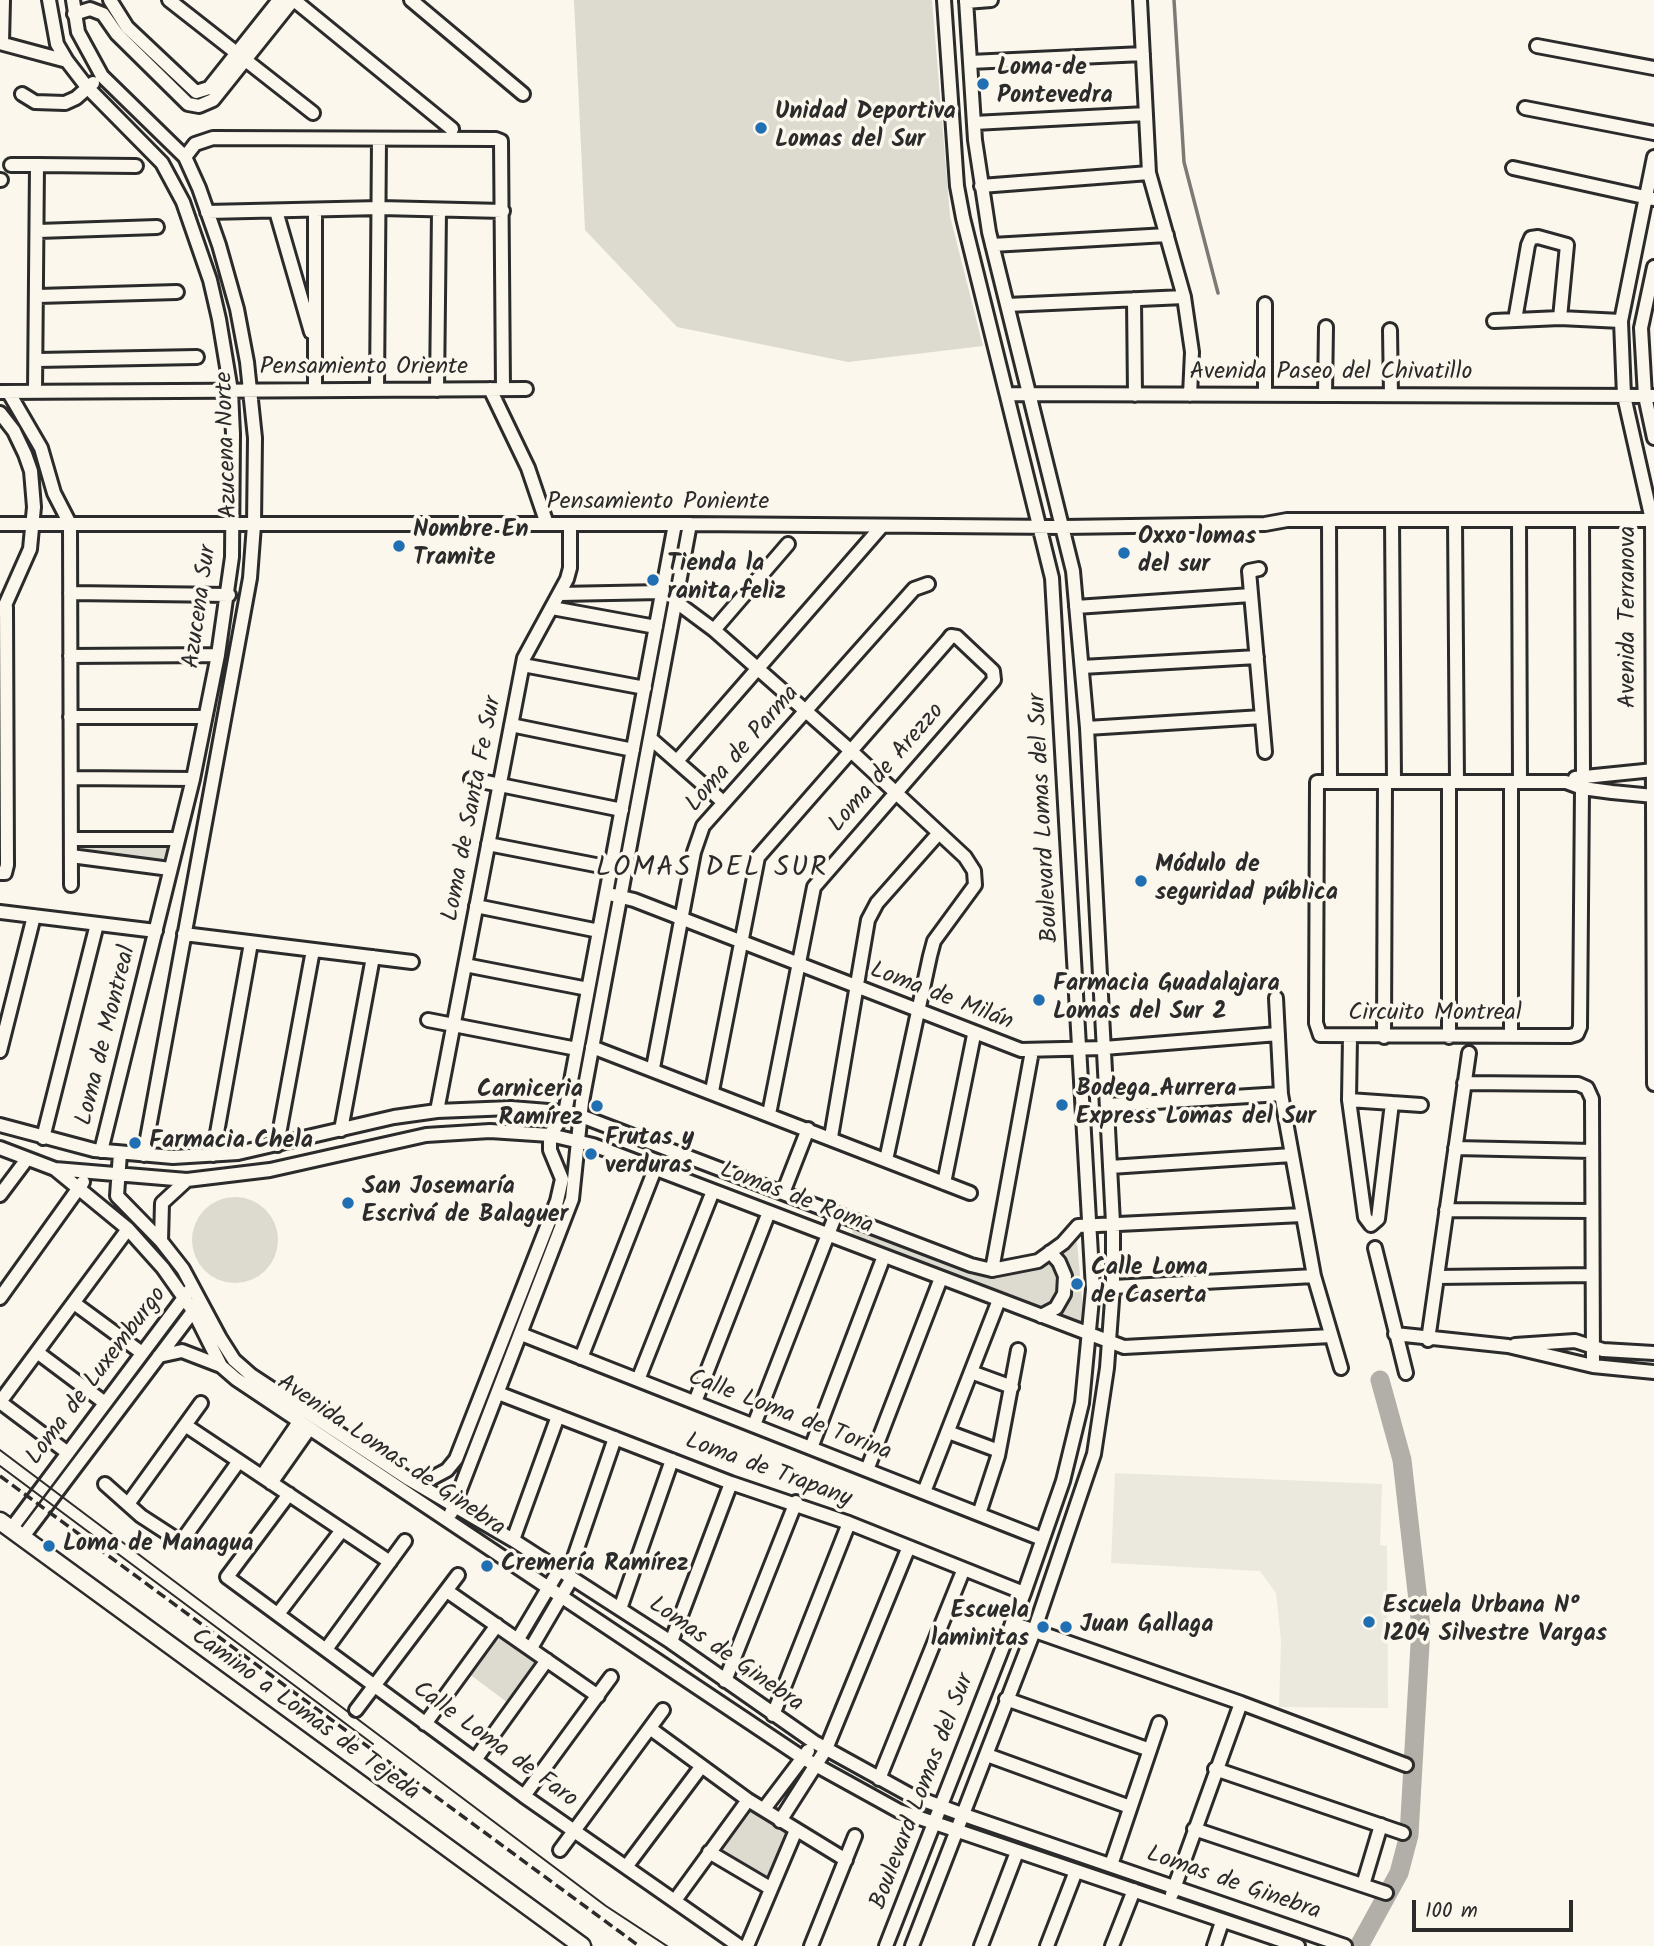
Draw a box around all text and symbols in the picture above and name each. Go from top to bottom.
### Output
place label: Loma de Pontevedra [997,56,1113,112]
marker: Loma de Pontevedra [975,76,991,92]
place label: Unidad Deportiva Lomas del Sur [775,100,956,156]
marker: Unidad Deportiva Lomas del Sur [753,120,769,136]
street label: Pensamiento Oriente [260,355,468,383]
street label: Avenida Paseo del Chivatillo [1190,360,1472,388]
street label: Azucena Norte [212,371,246,519]
street label: Pensamiento Poniente [547,490,769,518]
place label: Nombre En Tramite [413,518,529,574]
place label: Oxxo lomas del sur [1138,525,1256,581]
street label: Avenida Terranova [1616,526,1644,708]
marker: Nombre En Tramite [391,538,407,554]
street label: Azucena Sur [179,544,225,670]
marker: Oxxo lomas del sur [1116,545,1132,561]
place label: Tienda la ranita feliz [667,552,786,608]
marker: Tienda la ranita feliz [645,572,661,588]
street label: Loma de Parma [681,681,807,819]
street label: Boulevard Lomas del Sur [1025,692,1067,944]
street label: Loma de Santa Fe Sur [438,694,510,924]
street label: Loma de Arezzo [824,699,952,839]
district label: LOMAS DEL SUR [597,853,827,887]
place label: Módulo de seguridad pública [1155,853,1338,909]
marker: Módulo de seguridad pública [1133,873,1149,889]
street label: Loma de Montreal [72,943,144,1129]
street label: Loma de Milán [865,957,1017,1039]
place label: Farmacia Guadalajara Lomas del Sur 2 [1053,972,1280,1028]
marker: Farmacia Guadalajara Lomas del Sur 2 [1031,992,1047,1008]
street label: Circuito Montreal [1348,1001,1522,1029]
place label: Bodega Aurrera Express Lomas del Sur [1076,1077,1316,1133]
place label: Carniceria Ramírez [477,1078,583,1134]
marker: Bodega Aurrera Express Lomas del Sur [1054,1097,1070,1113]
marker: Carniceria Ramírez [589,1098,605,1114]
place label: Frutas y verduras [605,1126,694,1182]
place label: Farmacia Chela [149,1129,313,1157]
marker: Farmacia Chela [127,1135,143,1151]
marker: Frutas y verduras [583,1146,599,1162]
street label: Lomas de Roma [715,1158,877,1242]
place label: San Josemaría Escrivá de Balaguer [362,1175,568,1231]
marker: San Josemaría Escrivá de Balaguer [340,1195,356,1211]
place label: Calle Loma de Caserta [1091,1256,1208,1312]
marker: Calle Loma de Caserta [1069,1276,1085,1292]
street label: Loma de Luxemburgo [22,1282,174,1472]
street label: Calle Loma de Torina [683,1365,895,1469]
street label: Avenida Lomas de Ginebra [270,1370,510,1544]
street label: Loma de Trapany [681,1429,855,1515]
place label: Loma de Managua [63,1532,253,1560]
marker: Loma de Managua [41,1538,57,1554]
place label: Cremería Ramírez [501,1552,688,1580]
marker: Cremería Ramírez [479,1558,495,1574]
street label: Lomas de Ginebra [642,1592,808,1720]
place label: Escuela Urbana N° 1204 Silvestre Vargas [1383,1594,1607,1650]
place label: Escuela laminitas [931,1599,1029,1655]
place label: Juan Gallaga [1080,1613,1213,1641]
marker: Escuela Urbana N° 1204 Silvestre Vargas [1361,1614,1377,1630]
marker: Escuela laminitas [1035,1619,1051,1635]
marker: Juan Gallaga [1058,1619,1074,1635]
street label: Camino a Lomas de Tejeda [184,1624,424,1808]
street label: Boulevard Lomas del Sur [866,1670,982,1914]
street label: Calle Loma de Faro [406,1677,582,1815]
street label: Lomas de Ginebra [1142,1842,1324,1928]
scale bar [1416,1886,1577,1930]
text: 100 m [1425,1895,1478,1928]

